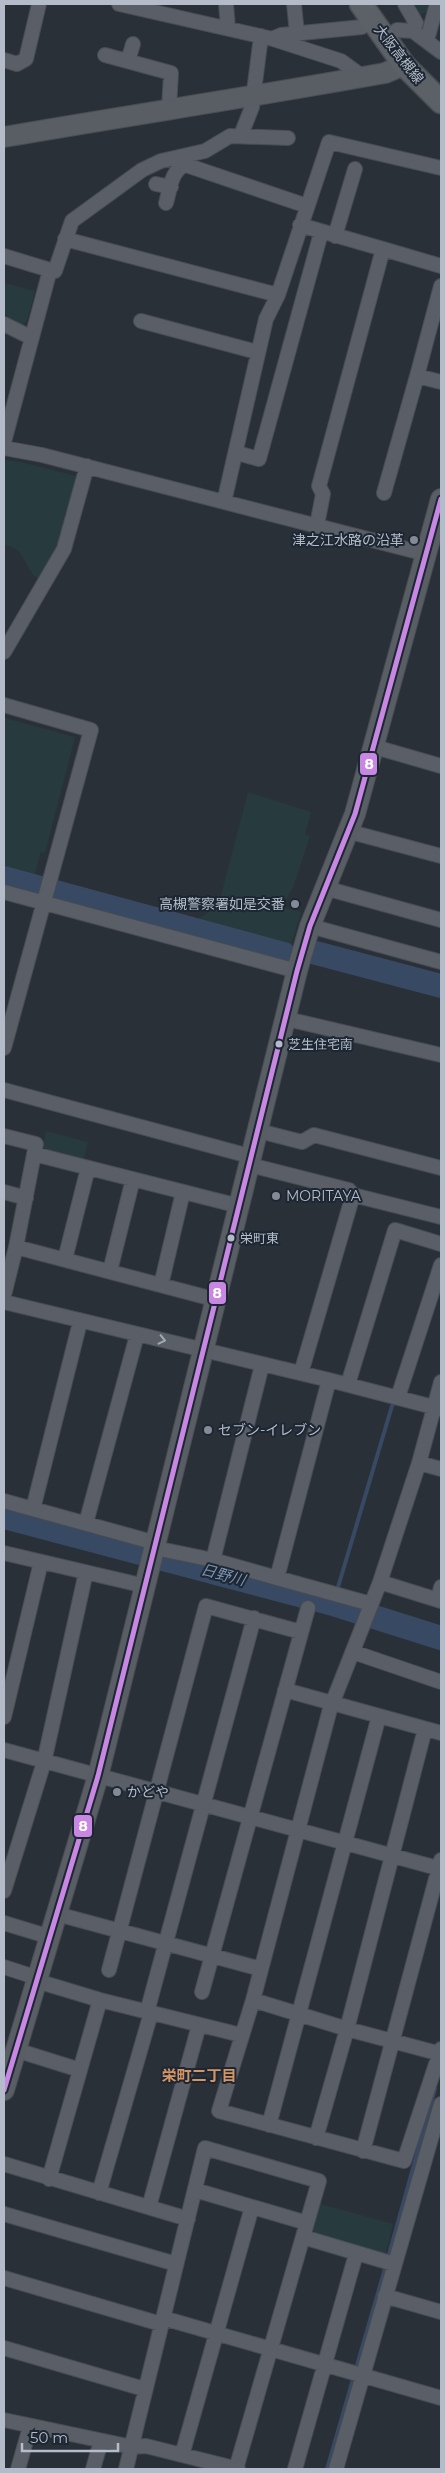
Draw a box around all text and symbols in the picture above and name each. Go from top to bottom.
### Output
street label: 大阪高槻線 [370,21,428,87]
place label: 津之江水路の沿革 [292,531,404,549]
marker: 津之江水路の沿革 [408,534,420,546]
line badge: 8 [359,752,378,776]
text: 8 [364,755,374,773]
place label: 高槻警察署如是交番 [159,895,285,913]
marker: 高槻警察署如是交番 [289,898,301,910]
place label: 芝生住宅南 [288,1036,353,1052]
marker: 芝生住宅南 [274,1039,284,1049]
place label: MORITAYA [286,1187,362,1205]
marker: MORITAYA [270,1190,282,1202]
place label: 栄町東 [240,1230,279,1246]
marker: 栄町東 [226,1233,236,1243]
line badge: 8 [208,1281,227,1305]
text: 8 [212,1284,222,1302]
one-way arrow [157,1335,166,1345]
place label: セブン-イレブン [218,1421,321,1439]
marker: セブン-イレブン [202,1424,214,1436]
water label: 日野川 [199,1560,249,1590]
place label: かどや [127,1783,169,1801]
marker: かどや [111,1786,123,1798]
line badge: 8 [73,1814,93,1838]
text: 8 [78,1817,88,1835]
district label: 栄町二丁目 [161,2066,237,2085]
scale bar [22,2420,119,2452]
text: 50 m [30,2428,68,2447]

